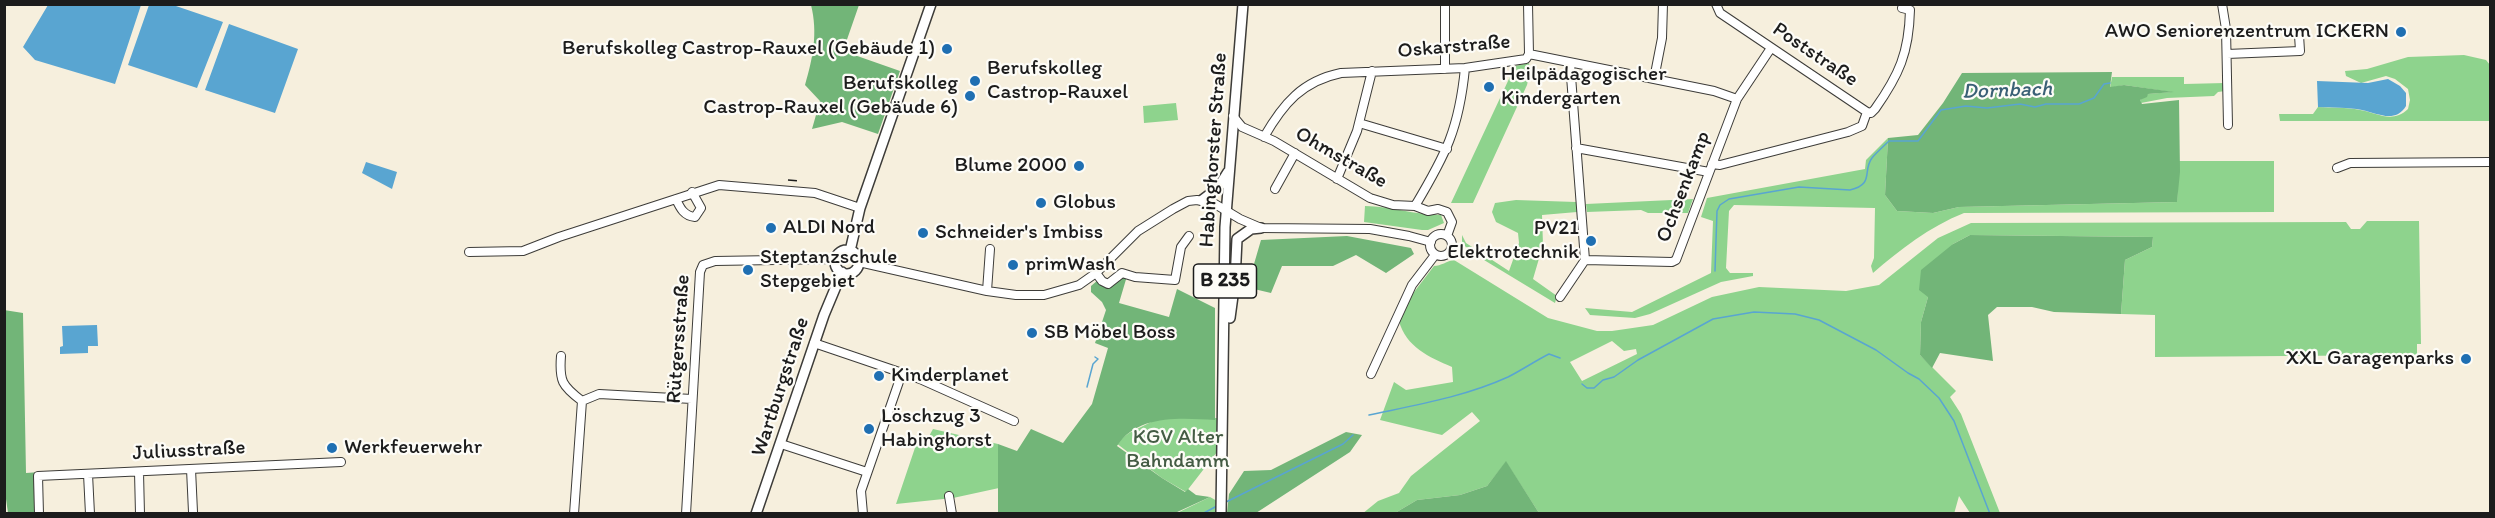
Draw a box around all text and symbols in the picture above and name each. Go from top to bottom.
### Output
street label: Poststraße [1767,17,1863,93]
place label: AWO Seniorenzentrum ICKERN [2105,19,2389,45]
marker: AWO Seniorenzentrum ICKERN [2394,25,2408,39]
street label: Oskarstraße [1396,30,1512,64]
place label: Berufskolleg Castrop-Rauxel (Gebäude 1) [562,36,935,62]
marker: Berufskolleg Castrop-Rauxel (Gebäude 1) [940,42,954,56]
street label: Habinghorster Straße [1195,52,1233,248]
place label: Berufskolleg Castrop-Rauxel [987,56,1128,106]
place label: Heilpädagogischer Kindergarten [1501,62,1667,112]
place label: Berufskolleg Castrop-Rauxel (Gebäude 6) [703,71,958,121]
marker: Berufskolleg Castrop-Rauxel [968,74,982,88]
water label: Dornbach [1961,76,2053,106]
marker: Heilpädagogischer Kindergarten [1482,80,1496,94]
marker: Berufskolleg Castrop-Rauxel (Gebäude 6) [963,89,977,103]
street label: Ohmstraße [1290,121,1392,195]
street label: Ochsenkamp [1651,128,1717,246]
place label: Blume 2000 [954,153,1067,179]
marker: Blume 2000 [1072,159,1086,173]
place label: Globus [1053,190,1116,216]
marker: Globus [1034,196,1048,210]
place label: ALDI Nord [783,215,875,241]
place label: PV21 Elektrotechnik [1447,216,1579,266]
place label: Schneider's Imbiss [935,220,1103,246]
marker: ALDI Nord [764,221,778,235]
marker: Schneider's Imbiss [916,226,930,240]
marker: PV21 Elektrotechnik [1584,234,1598,248]
place label: Steptanzschule Stepgebiet [760,245,897,295]
place label: primWash [1025,252,1115,278]
marker: primWash [1006,258,1020,272]
marker: Steptanzschule Stepgebiet [741,263,755,277]
road number: B 235 [1194,264,1256,298]
street label: Rütgersstraße [662,274,696,404]
street label: Wartburgstraße [747,314,815,460]
place label: SB Möbel Boss [1044,320,1176,346]
marker: SB Möbel Boss [1025,326,1039,340]
place label: XXL Garagenparks [2285,346,2454,372]
marker: XXL Garagenparks [2459,352,2473,366]
place label: Kinderplanet [891,363,1009,389]
marker: Kinderplanet [872,369,886,383]
place label: Löschzug 3 Habinghorst [881,404,992,454]
marker: Löschzug 3 Habinghorst [862,422,876,436]
park label: KGV Alter Bahndamm [1126,425,1230,475]
street label: Juliusstraße [132,435,246,467]
place label: Werkfeuerwehr [344,435,482,461]
marker: Werkfeuerwehr [325,441,339,455]

